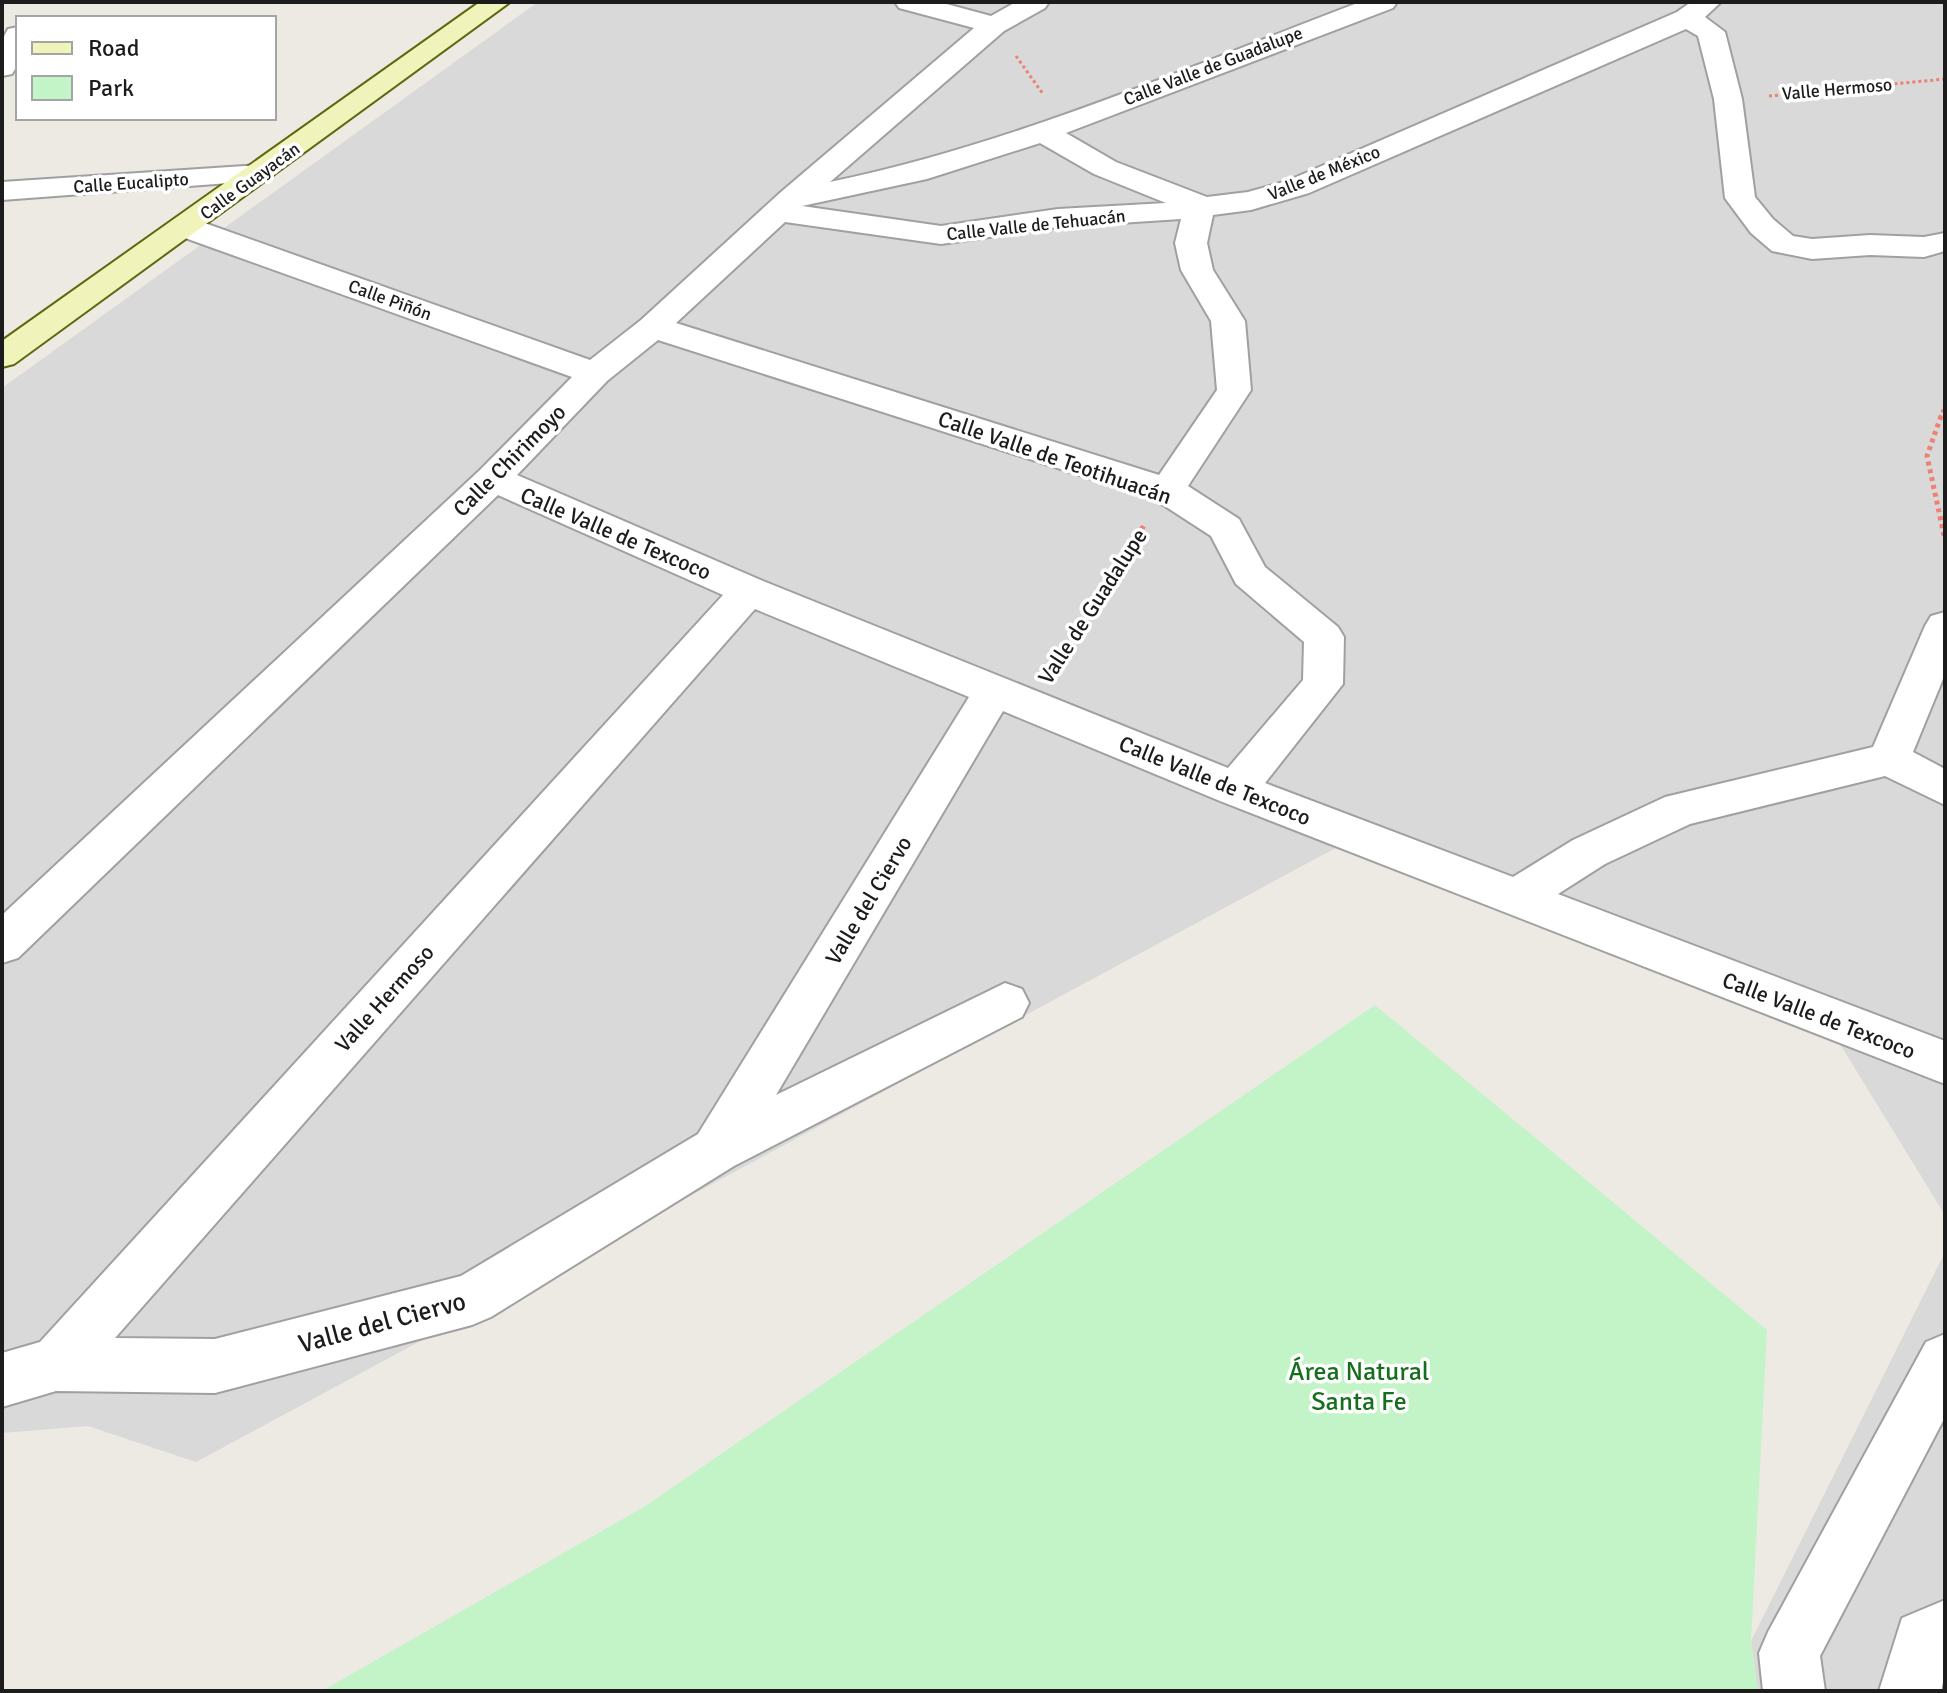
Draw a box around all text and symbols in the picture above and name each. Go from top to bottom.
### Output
legend [16,16,276,120]
street label: Calle Valle de Guadalupe [1120,22,1306,110]
text: Road [88,33,139,63]
text: Park [88,73,134,103]
street label: Valle Hermoso [1781,73,1893,105]
street label: Calle Guayacán [196,137,304,225]
street label: Valle de México [1265,141,1383,205]
street label: Calle Eucalipto [73,168,189,198]
street label: Calle Valle de Tehuacán [945,205,1127,245]
street label: Calle Piñón [345,275,435,325]
street label: Calle Chirimoyo [447,398,571,522]
street label: Calle Valle de Teotihuacán [935,405,1175,510]
street label: Calle Valle de Texcoco [516,481,715,586]
street label: Valle de Guadalupe [1032,524,1153,689]
street label: Calle Valle de Texcoco [1115,730,1315,831]
street label: Valle del Ciervo [819,831,917,970]
street label: Valle Hermoso [329,939,440,1058]
street label: Calle Valle de Texcoco [1719,966,1919,1065]
street label: Valle del Ciervo [295,1285,469,1361]
park label: Área Natural Santa Fe [1289,1356,1429,1418]

